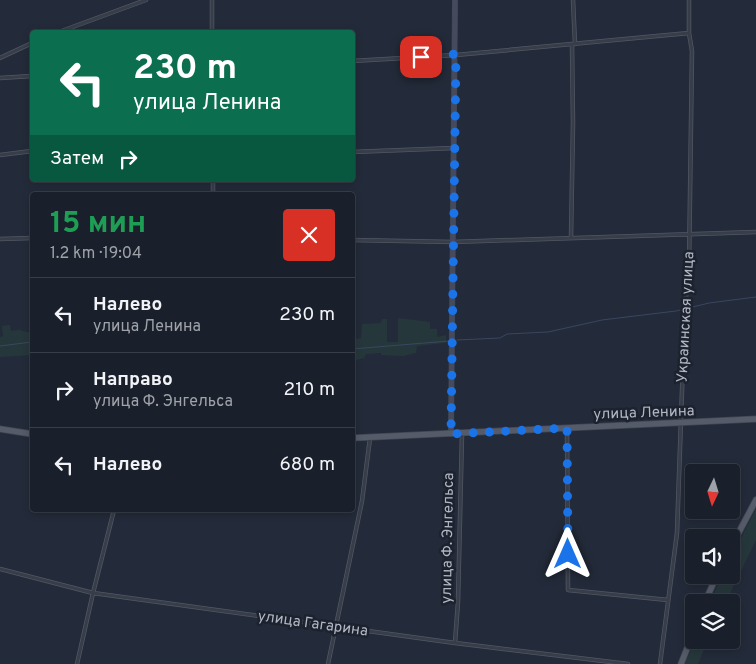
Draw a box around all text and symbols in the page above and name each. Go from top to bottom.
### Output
pin [400,36,442,78]
icon: arrive [407,43,435,71]
text: 230 m [133,47,237,91]
icon: left [50,50,115,115]
text: улица Ленина [133,90,281,117]
icon: right [114,145,142,173]
text: Затем [50,147,104,171]
text: 15 мин [50,206,146,243]
button: close [283,209,335,261]
text: 1.2 km · 19:04 [50,244,142,264]
street label: Украинская улица [674,251,699,383]
text: Налево [93,293,162,317]
icon: left [50,301,78,329]
text: 230 m [279,303,335,327]
text: улица Ленина [93,317,201,337]
text: Направо [93,368,173,392]
icon: right [50,376,78,404]
text: 210 m [284,378,335,402]
text: улица Ф. Энгельса [93,392,233,412]
street label: улица Ленина [593,402,695,425]
icon: left [50,451,78,479]
text: Налево [93,453,162,477]
text: 680 m [279,453,335,477]
north arrow [685,464,740,519]
map controls [685,464,740,649]
street label: улица Ф. Энгельса [438,472,459,604]
position arrow [541,527,593,579]
button: sound [685,529,740,584]
button: layers [685,594,740,649]
street label: улица Гагарина [257,607,369,642]

